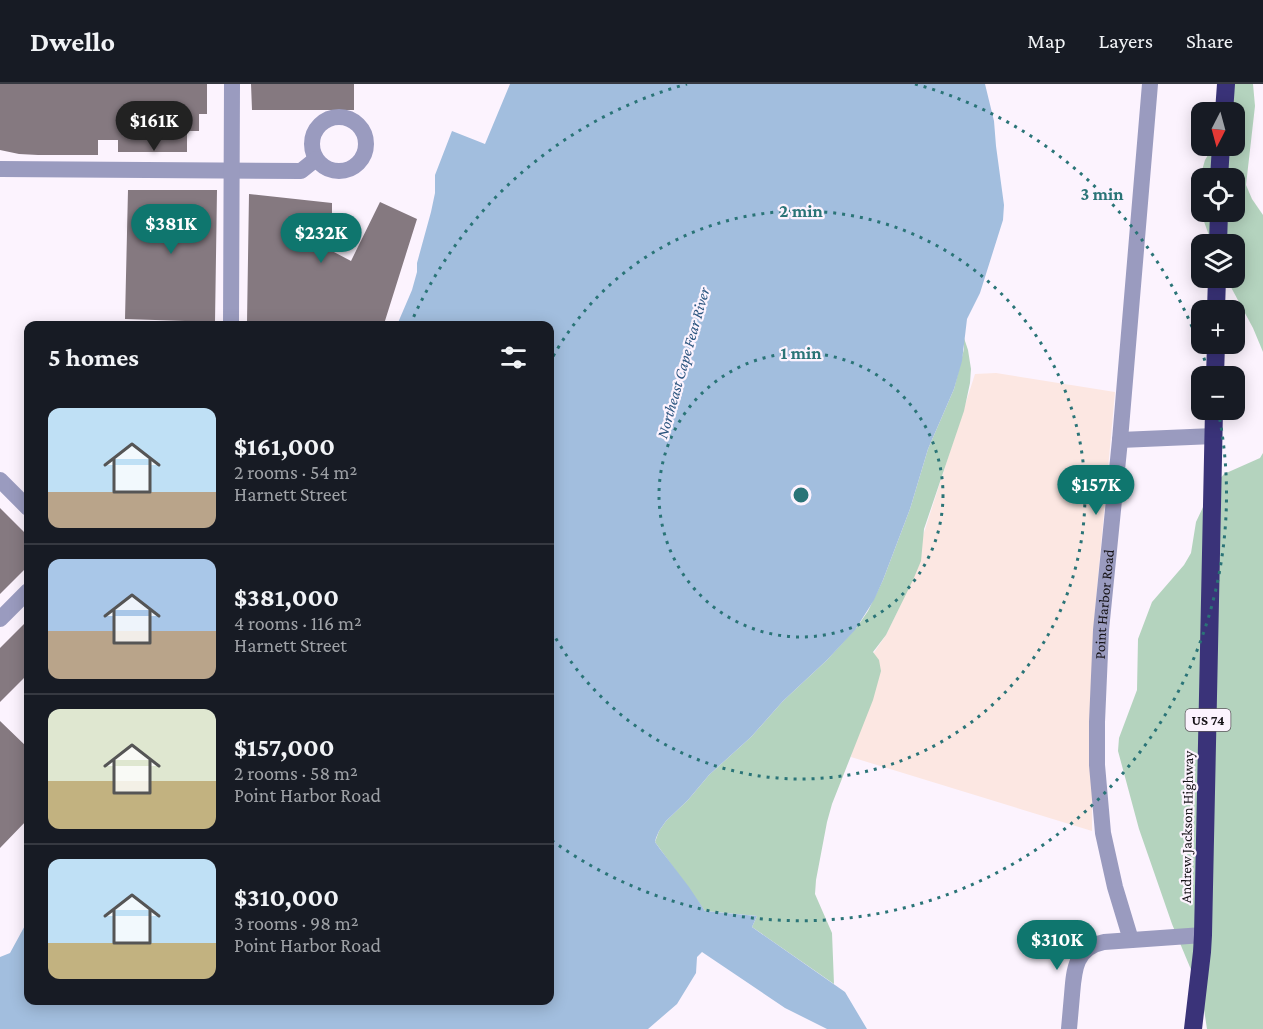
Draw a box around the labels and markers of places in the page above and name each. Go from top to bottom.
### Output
pin: $161K [112,101,196,152]
pin: $381K [129,204,213,255]
pin: $232K [279,213,363,264]
pin: $157K [1054,465,1138,516]
centre of rings [791,485,811,505]
pin: $310K [1015,920,1099,971]

